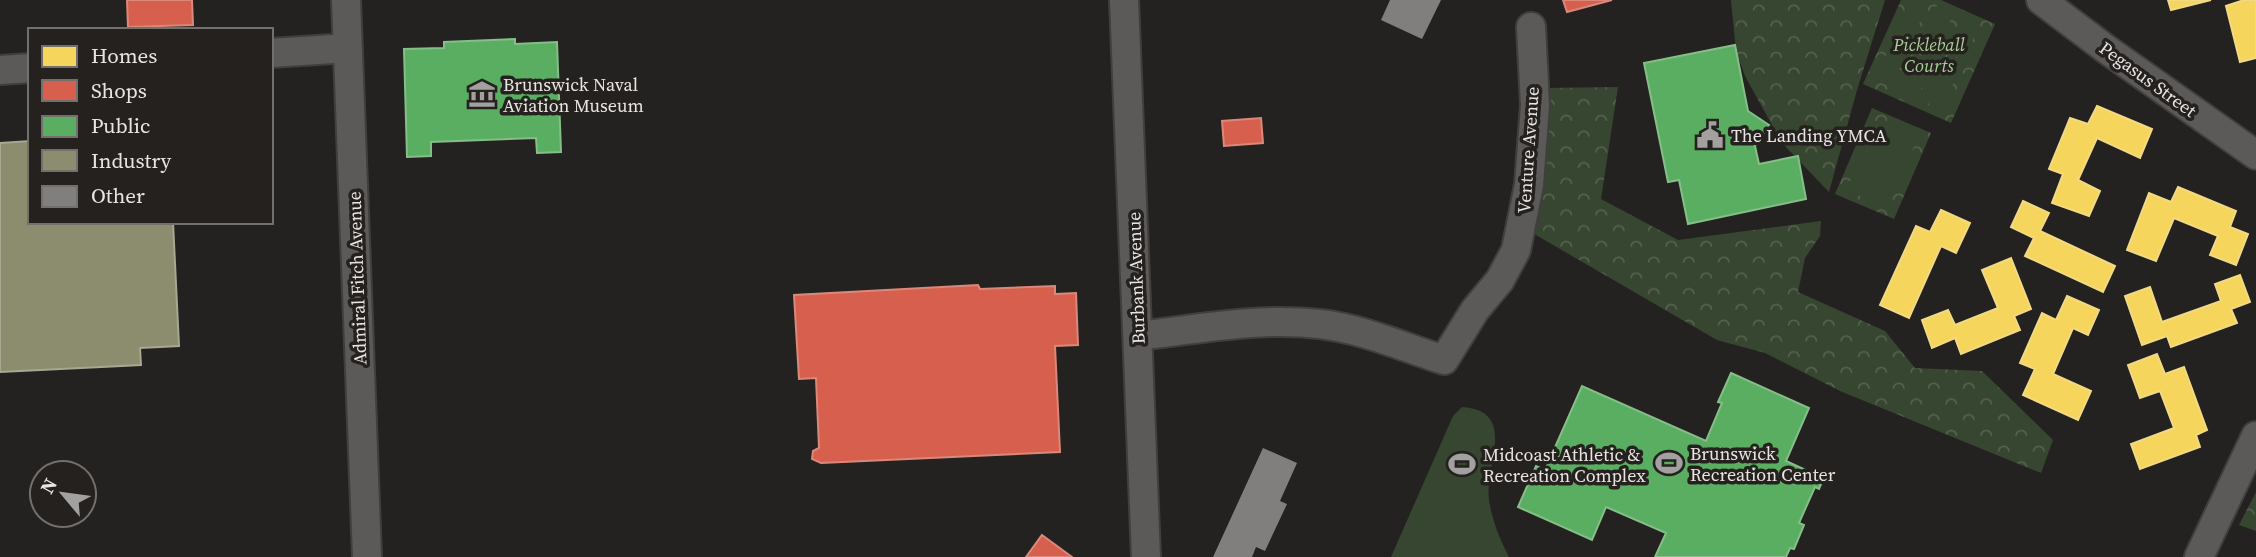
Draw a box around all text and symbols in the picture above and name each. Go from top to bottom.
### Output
legend [28,28,273,224]
park label: Pickleball Courts [1892,32,1965,78]
street label: Pegasus Street [2094,35,2202,123]
text: Homes [91,41,157,70]
place label: Brunswick Naval Aviation Museum [503,72,644,118]
text: Shops [91,76,147,105]
museum icon: Brunswick Naval Aviation Museum [467,79,497,109]
street label: Venture Avenue [1511,86,1545,214]
text: Public [91,111,150,140]
public building icon: The Landing YMCA [1695,120,1725,150]
place label: The Landing YMCA [1731,123,1887,148]
text: Industry [91,146,171,175]
text: Other [91,181,145,210]
street label: Admiral Fitch Avenue [341,191,373,365]
street label: Burbank Avenue [1121,211,1151,345]
place label: Brunswick Recreation Center [1690,441,1836,487]
place label: Midcoast Athletic & Recreation Complex [1483,442,1646,488]
sports icon: Brunswick Recreation Center [1654,448,1684,478]
sports icon: Midcoast Athletic & Recreation Complex [1447,449,1477,479]
north arrow [28,459,98,529]
text: N [33,473,63,498]

